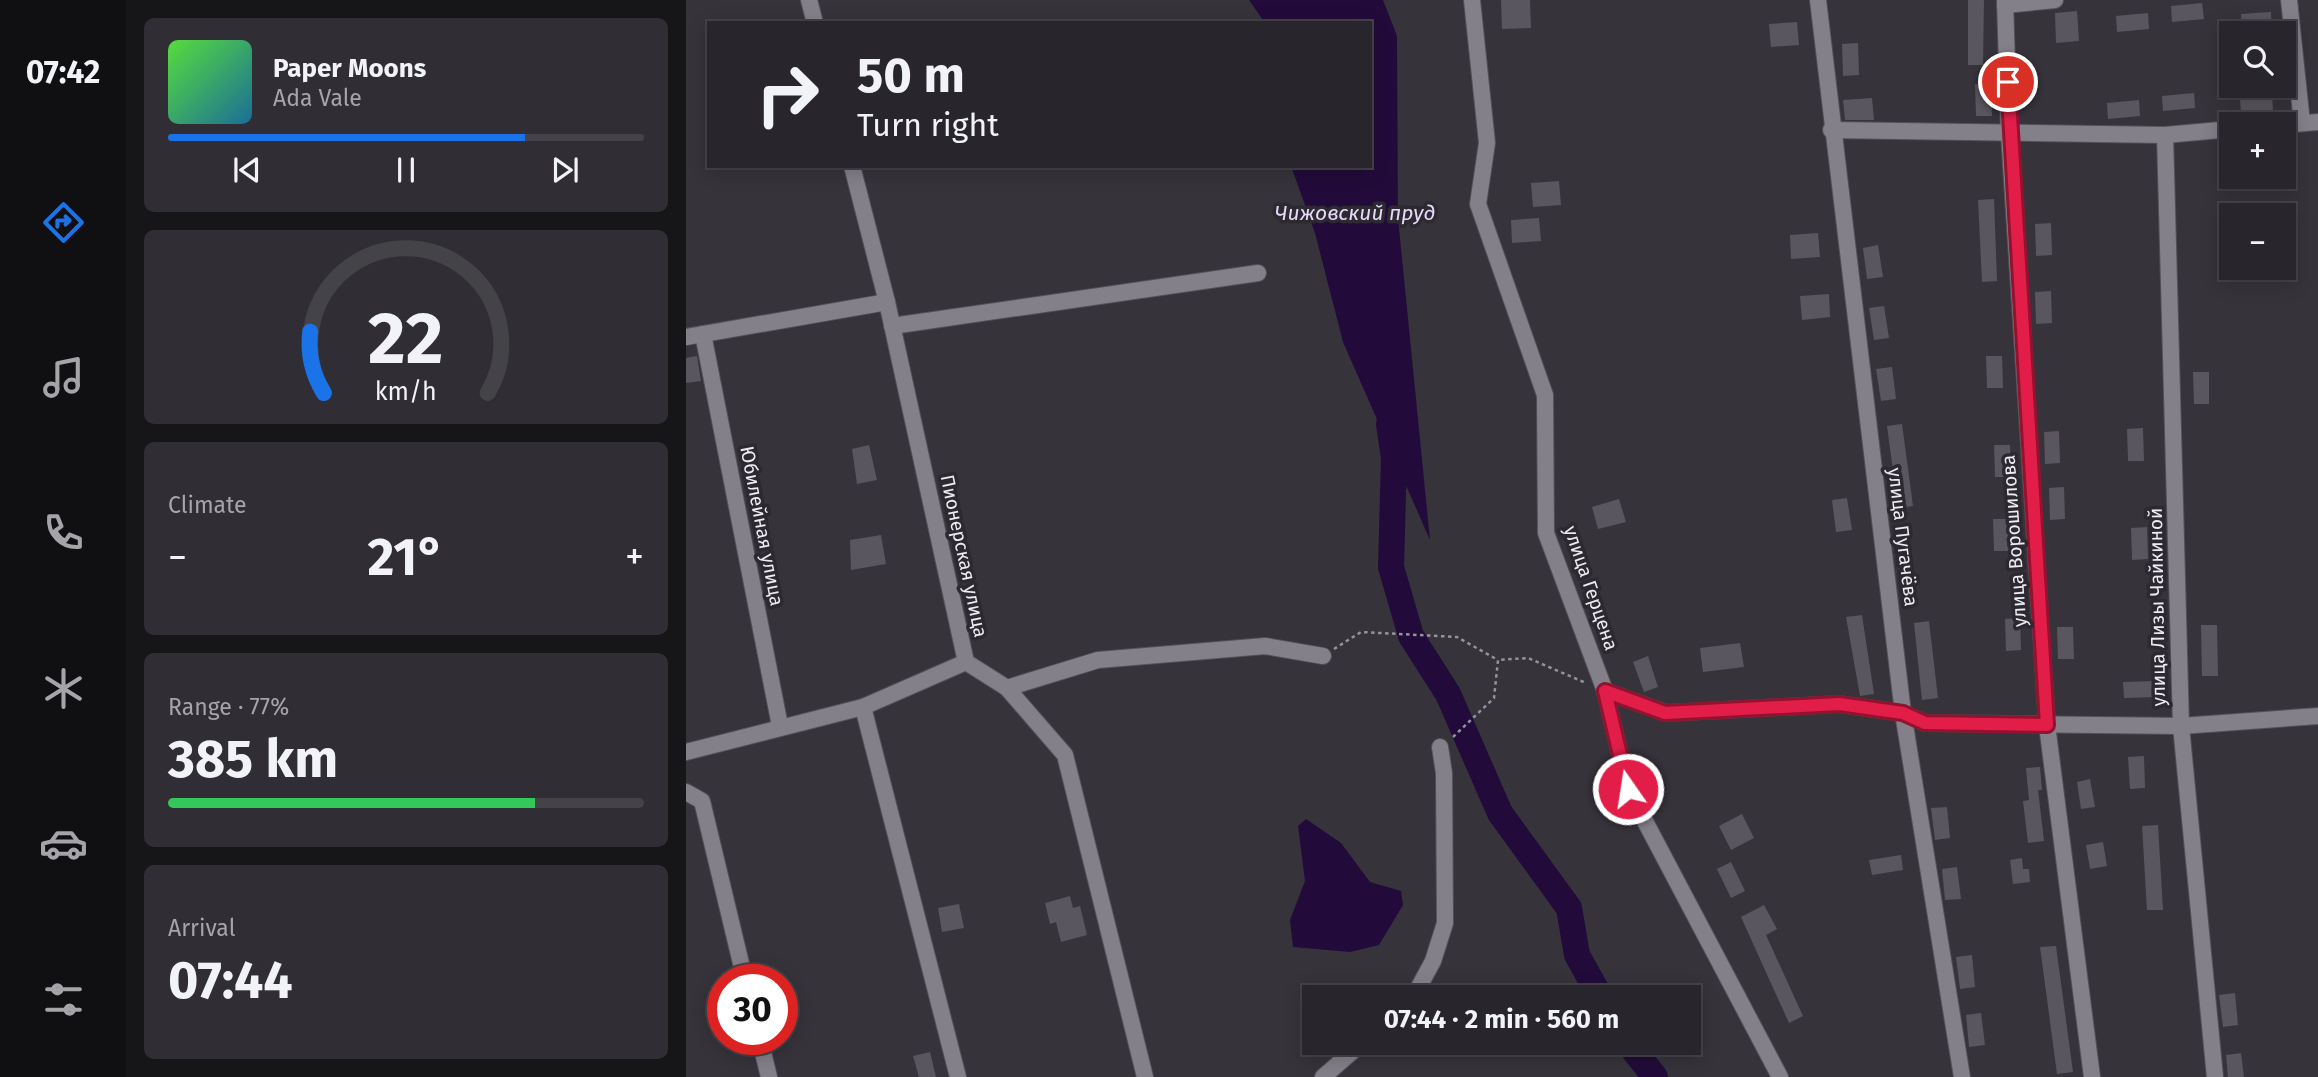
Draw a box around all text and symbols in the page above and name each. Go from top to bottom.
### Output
map controls [2219,21,2296,280]
button: search [2219,21,2296,98]
text: 50 m [857,46,965,105]
icon: right [742,49,833,140]
pin [1978,52,2038,112]
text: 07:42 [26,53,100,91]
text: Paper Moons [273,53,426,84]
icon: arrive [1989,63,2027,101]
text: Ada Vale [273,84,362,112]
text: Turn right [857,106,999,144]
button: + [2219,112,2296,189]
icon: previous [228,151,266,189]
icon: pause [387,151,425,189]
icon: next [546,151,584,189]
icon: directions [39,198,88,247]
water label: Чижовский пруд [1275,200,1435,226]
button: − [2219,203,2296,280]
text: 22 [368,295,444,382]
icon: music [39,353,88,402]
text: km/h [375,376,437,406]
street label: Юбилейная улица [735,444,789,608]
street label: улица Ворошилова [1997,454,2031,628]
street label: улица Пугачёва [1883,466,1923,608]
street label: Пионерская улица [936,473,992,639]
text: Climate [168,491,247,519]
street label: улица Лизы Чайкиной [2144,507,2170,707]
icon: phone [39,508,88,557]
street label: улица Герцена [1559,523,1623,653]
text: 21° [368,526,445,589]
text: − [168,534,187,580]
text: + [625,534,644,580]
icon: climate [39,664,88,713]
text: Range · 77% [168,693,289,721]
text: 385 km [168,728,338,791]
position arrow [1591,752,1665,826]
icon: car [39,819,88,868]
text: Arrival [168,914,235,942]
text: 07:44 [168,949,293,1012]
speed limit sign: 30 [707,964,798,1055]
icon: filters [39,975,88,1024]
text: 07:44 · 2 min · 560 m [1384,1004,1619,1035]

